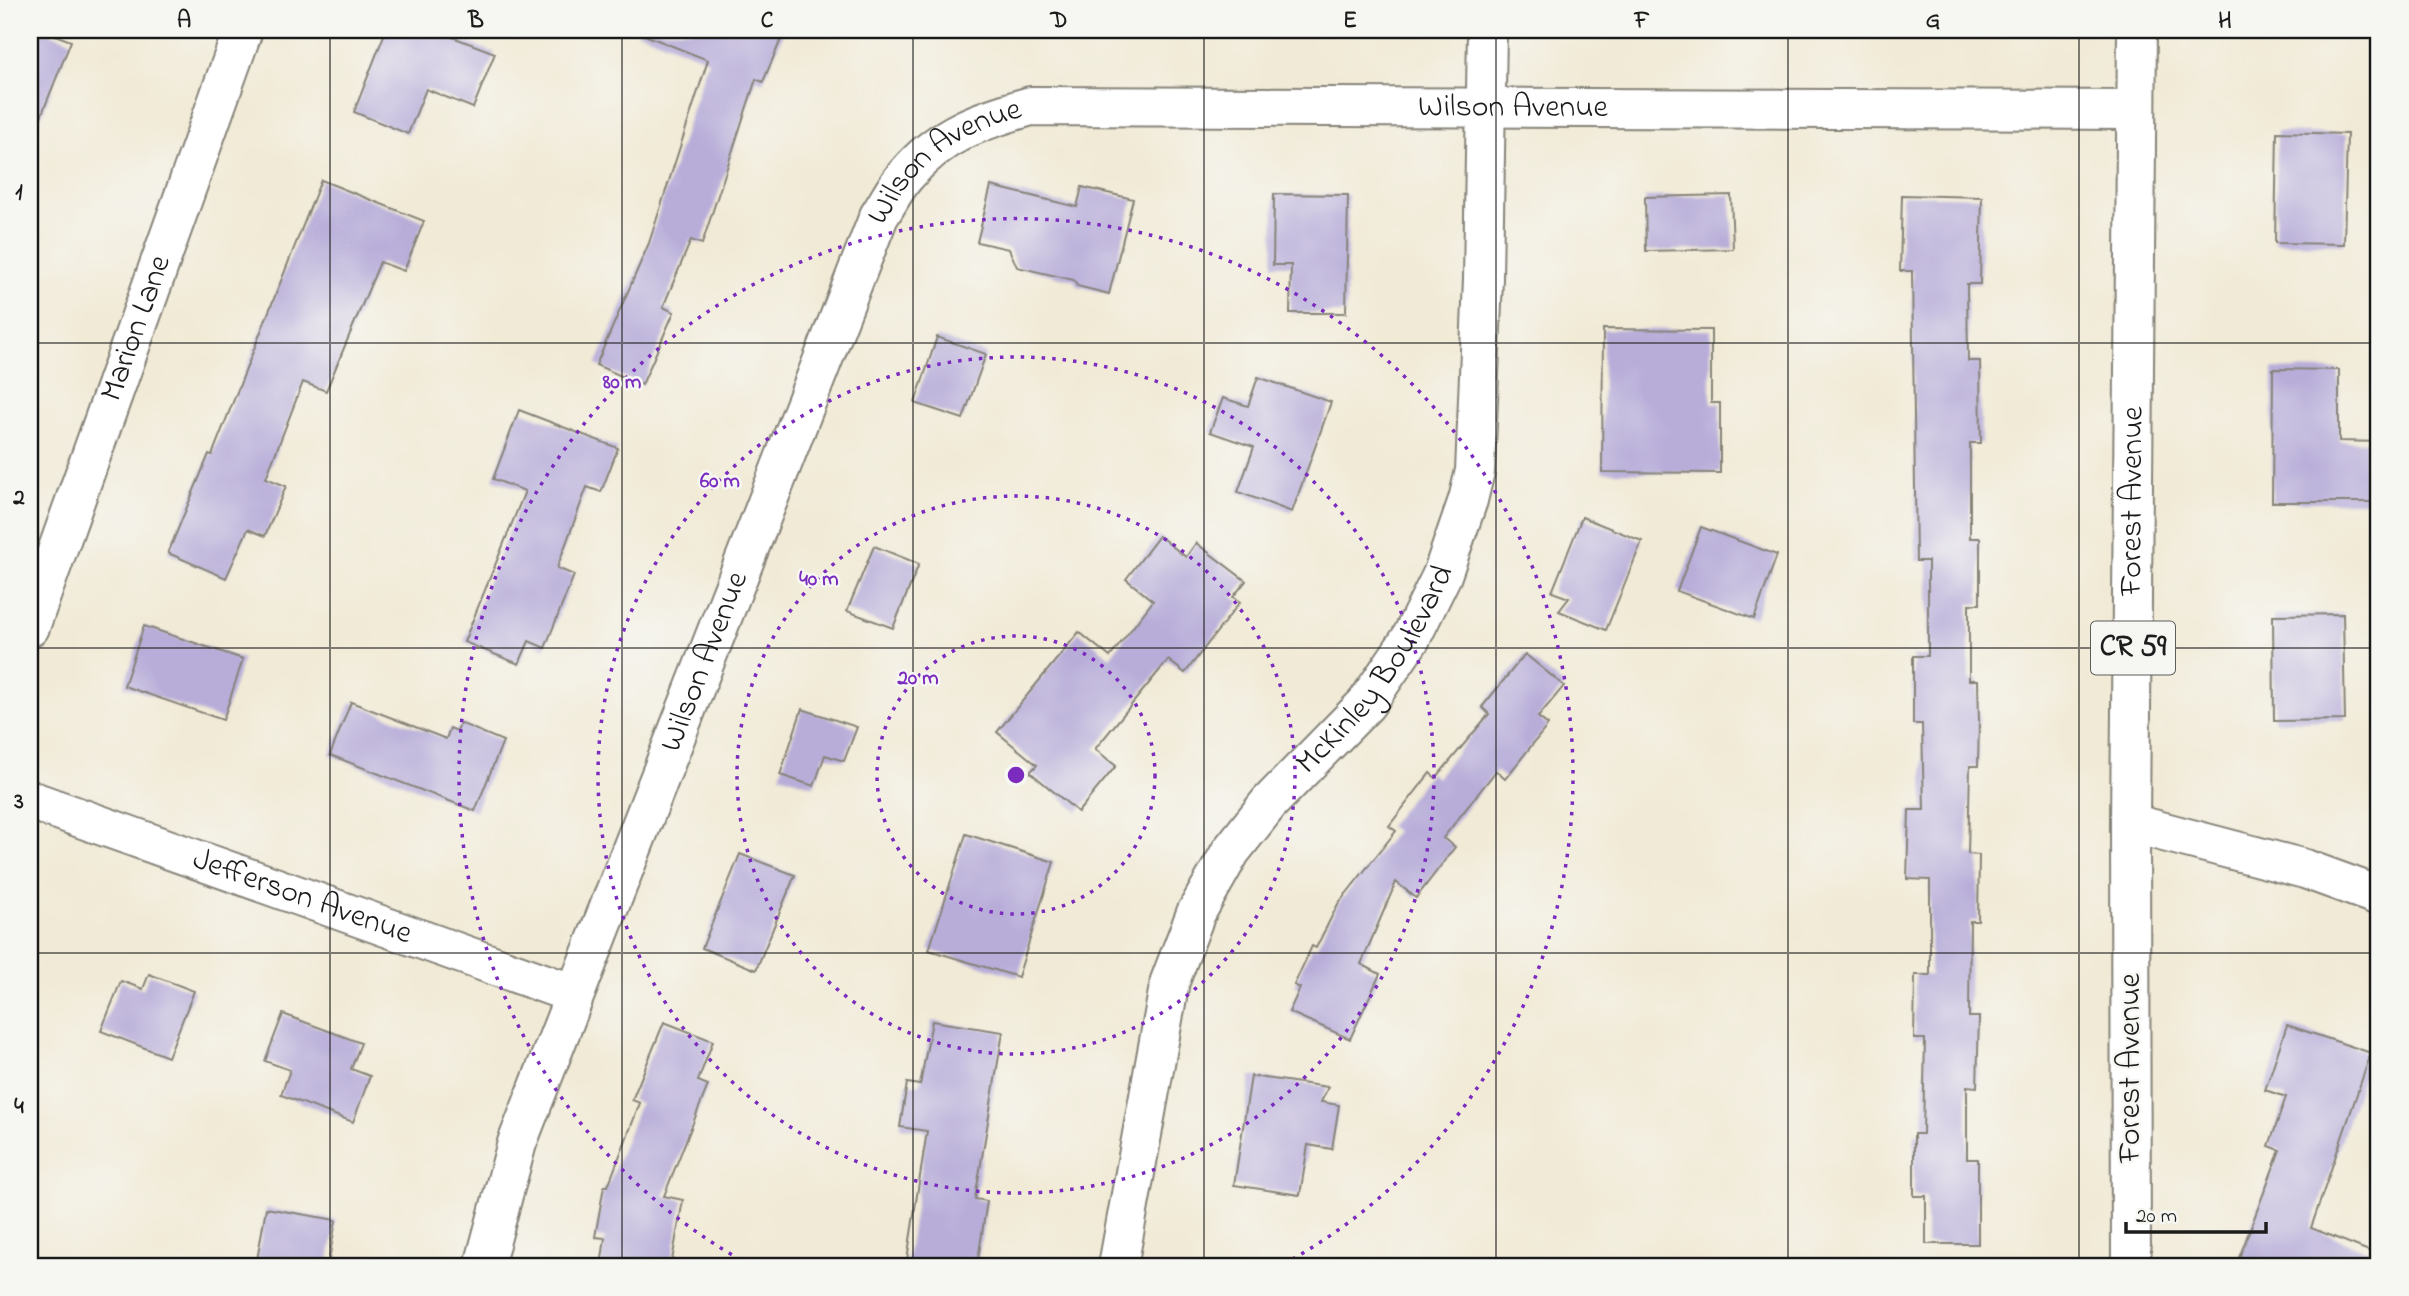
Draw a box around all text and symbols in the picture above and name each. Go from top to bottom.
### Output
text: A [177,5,191,38]
text: B [467,5,484,38]
text: C [761,5,774,38]
text: D [1050,5,1067,38]
text: E [1343,5,1357,38]
text: F [1634,5,1650,38]
text: G [1926,5,1940,38]
text: H [2218,5,2232,38]
street label: Wilson Avenue [1418,84,1609,132]
street label: Wilson Avenue [856,86,1028,234]
text: 1 [15,177,23,210]
street label: Marion Lane [89,248,184,408]
text: 80 m [602,368,641,398]
street label: Forest Avenue [2108,405,2157,597]
text: 60 m [700,467,740,497]
text: 2 [12,482,25,515]
street label: McKinley Boulevard [1285,557,1467,786]
street label: Wilson Avenue [648,564,762,759]
text: 40 m [799,565,839,595]
road number: CR 59 [2091,622,2175,674]
text: 20 m [896,664,939,694]
centre of rings [1004,763,1028,787]
text: 3 [13,786,24,819]
street label: Jefferson Avenue [186,836,419,958]
street label: Forest Avenue [2108,973,2155,1164]
text: 4 [14,1091,24,1124]
scale bar [2126,1191,2266,1235]
text: 20 m [2136,1202,2177,1232]

